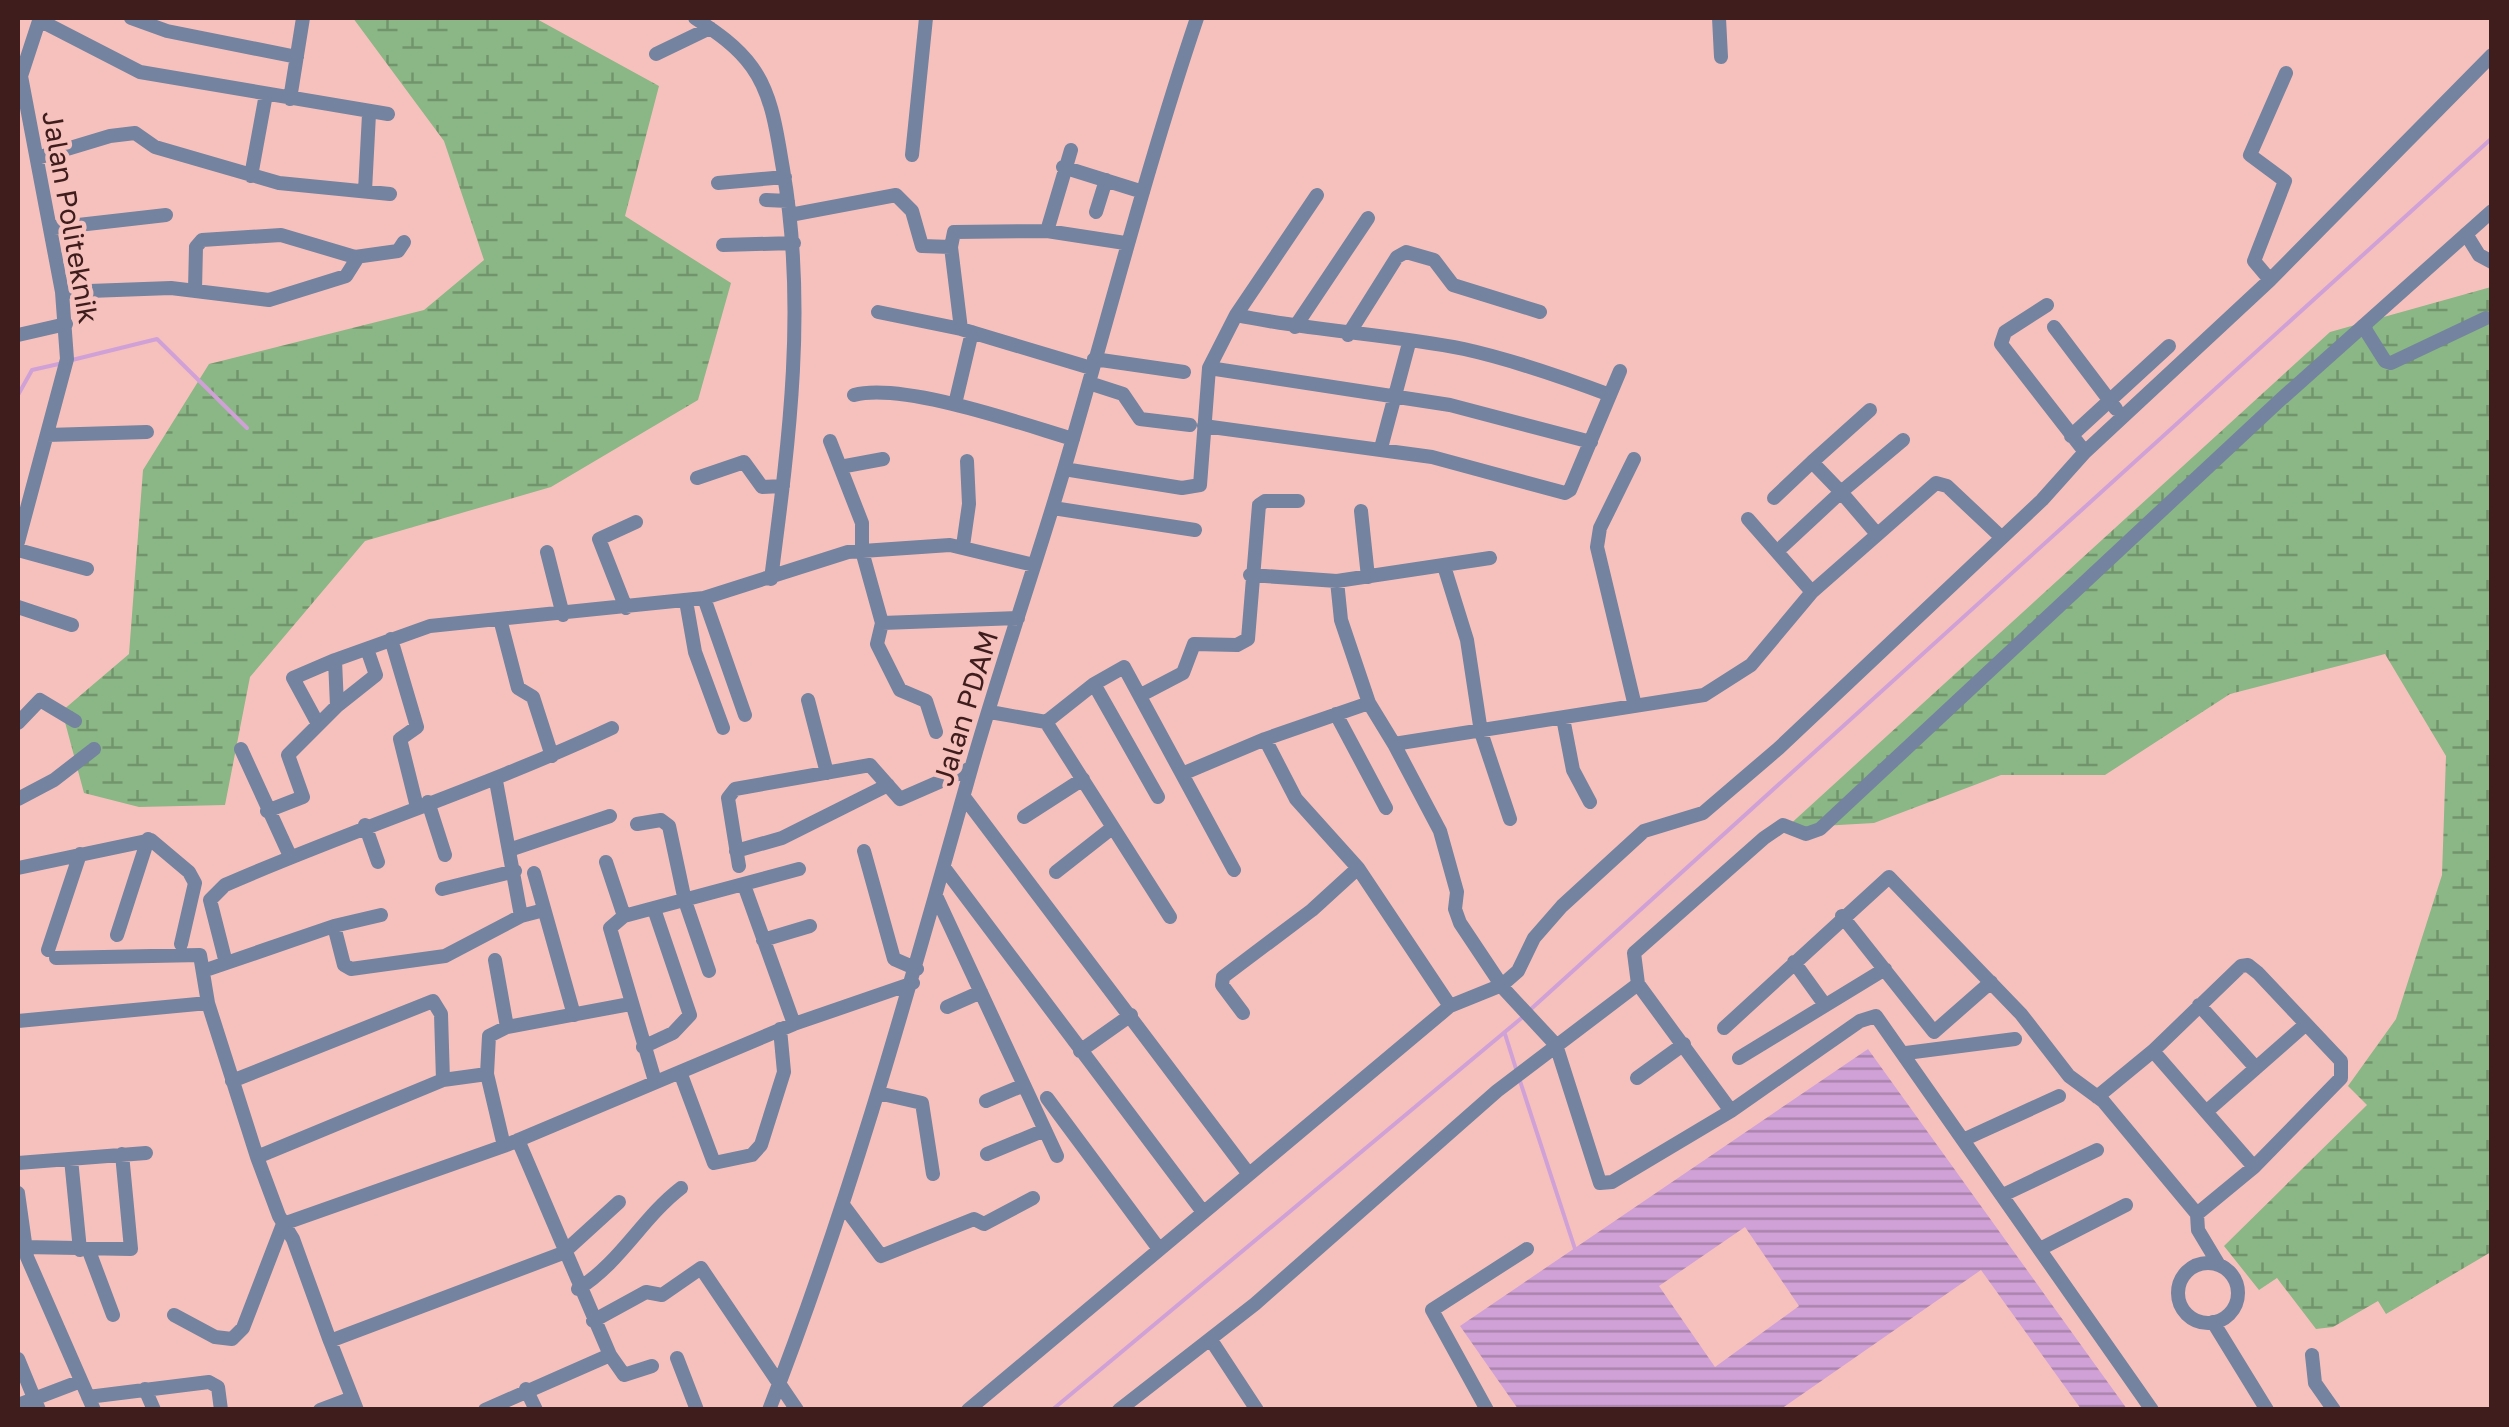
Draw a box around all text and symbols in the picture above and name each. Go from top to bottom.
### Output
street label: Jalan Politeknik [36,108,106,326]
street label: Jalan PDAM [926,626,1004,790]

